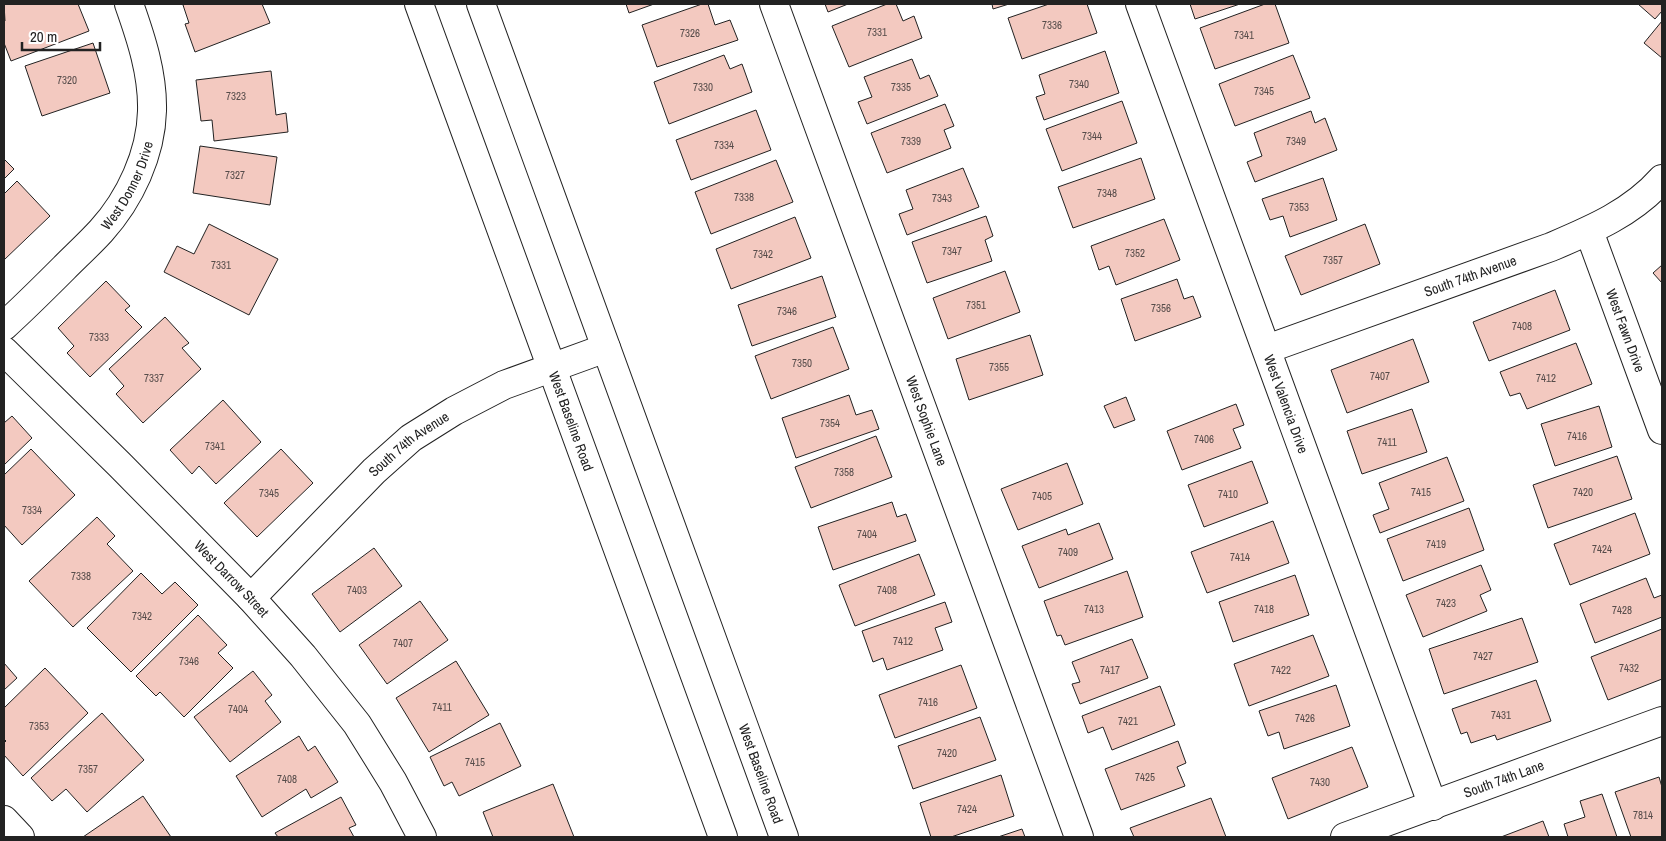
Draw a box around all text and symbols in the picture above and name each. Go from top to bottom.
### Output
house number: 7336 [1042,18,1062,32]
scale bar [22,20,100,52]
house number: 7331 [867,25,887,39]
text: 20 m [30,26,57,47]
house number: 7326 [680,26,700,40]
house number: 7341 [1234,28,1254,42]
house number: 7320 [57,73,77,87]
house number: 7340 [1069,77,1089,91]
house number: 7330 [693,80,713,94]
house number: 7335 [891,80,911,94]
house number: 7345 [1254,84,1274,98]
house number: 7323 [226,89,246,103]
house number: 7344 [1082,129,1102,143]
house number: 7339 [901,134,921,148]
house number: 7349 [1286,134,1306,148]
house number: 7334 [714,138,734,152]
street label: West Donner Drive [97,140,157,233]
house number: 7327 [225,168,245,182]
house number: 7348 [1097,186,1117,200]
house number: 7338 [734,190,754,204]
house number: 7343 [932,191,952,205]
house number: 7353 [1289,200,1309,214]
house number: 7347 [942,244,962,258]
house number: 7352 [1125,246,1145,260]
house number: 7342 [753,247,773,261]
street label: South 74th Avenue [1422,251,1519,301]
house number: 7357 [1323,253,1343,267]
house number: 7331 [211,258,231,272]
street label: West Fawn Drive [1602,286,1649,375]
house number: 7351 [966,298,986,312]
house number: 7356 [1151,301,1171,315]
house number: 7346 [777,304,797,318]
house number: 7408 [1512,319,1532,333]
house number: 7333 [89,330,109,344]
street label: West Valencia Drive [1260,352,1312,456]
house number: 7350 [792,356,812,370]
house number: 7355 [989,360,1009,374]
street label: West Baseline Road [545,369,598,473]
house number: 7407 [1370,369,1390,383]
house number: 7337 [144,371,164,385]
house number: 7412 [1536,371,1556,385]
street label: West Sophie Lane [902,374,951,468]
street label: South 74th Avenue [365,407,452,480]
house number: 7354 [820,416,840,430]
house number: 7416 [1567,429,1587,443]
house number: 7406 [1194,432,1214,446]
house number: 7411 [1377,435,1397,449]
house number: 7341 [205,439,225,453]
house number: 7358 [834,465,854,479]
house number: 7415 [1411,485,1431,499]
house number: 7420 [1573,485,1593,499]
house number: 7345 [259,486,279,500]
house number: 7410 [1218,487,1238,501]
house number: 7405 [1032,489,1052,503]
house number: 7334 [22,503,42,517]
house number: 7404 [857,527,877,541]
street label: West Darrow Street [190,537,273,621]
house number: 7419 [1426,537,1446,551]
house number: 7424 [1592,542,1612,556]
house number: 7409 [1058,545,1078,559]
house number: 7414 [1230,550,1250,564]
house number: 7338 [71,569,91,583]
house number: 7403 [347,583,367,597]
house number: 7408 [877,583,897,597]
house number: 7423 [1436,596,1456,610]
house number: 7413 [1084,602,1104,616]
house number: 7418 [1254,602,1274,616]
house number: 7428 [1612,603,1632,617]
house number: 7342 [132,609,152,623]
house number: 7412 [893,634,913,648]
house number: 7407 [393,636,413,650]
house number: 7427 [1473,649,1493,663]
house number: 7346 [179,654,199,668]
house number: 7432 [1619,661,1639,675]
house number: 7417 [1100,663,1120,677]
house number: 7422 [1271,663,1291,677]
house number: 7416 [918,695,938,709]
house number: 7411 [432,700,452,714]
house number: 7404 [228,702,248,716]
house number: 7431 [1491,708,1511,722]
house number: 7426 [1295,711,1315,725]
house number: 7421 [1118,714,1138,728]
house number: 7353 [29,719,49,733]
street label: West Baseline Road [735,721,787,826]
house number: 7420 [937,746,957,760]
house number: 7415 [465,755,485,769]
street label: South 74th Lane [1461,756,1546,802]
house number: 7357 [78,762,98,776]
house number: 7425 [1135,770,1155,784]
house number: 7408 [277,772,297,786]
house number: 7430 [1310,775,1330,789]
house number: 7424 [957,802,977,816]
house number: 7814 [1633,808,1653,822]

